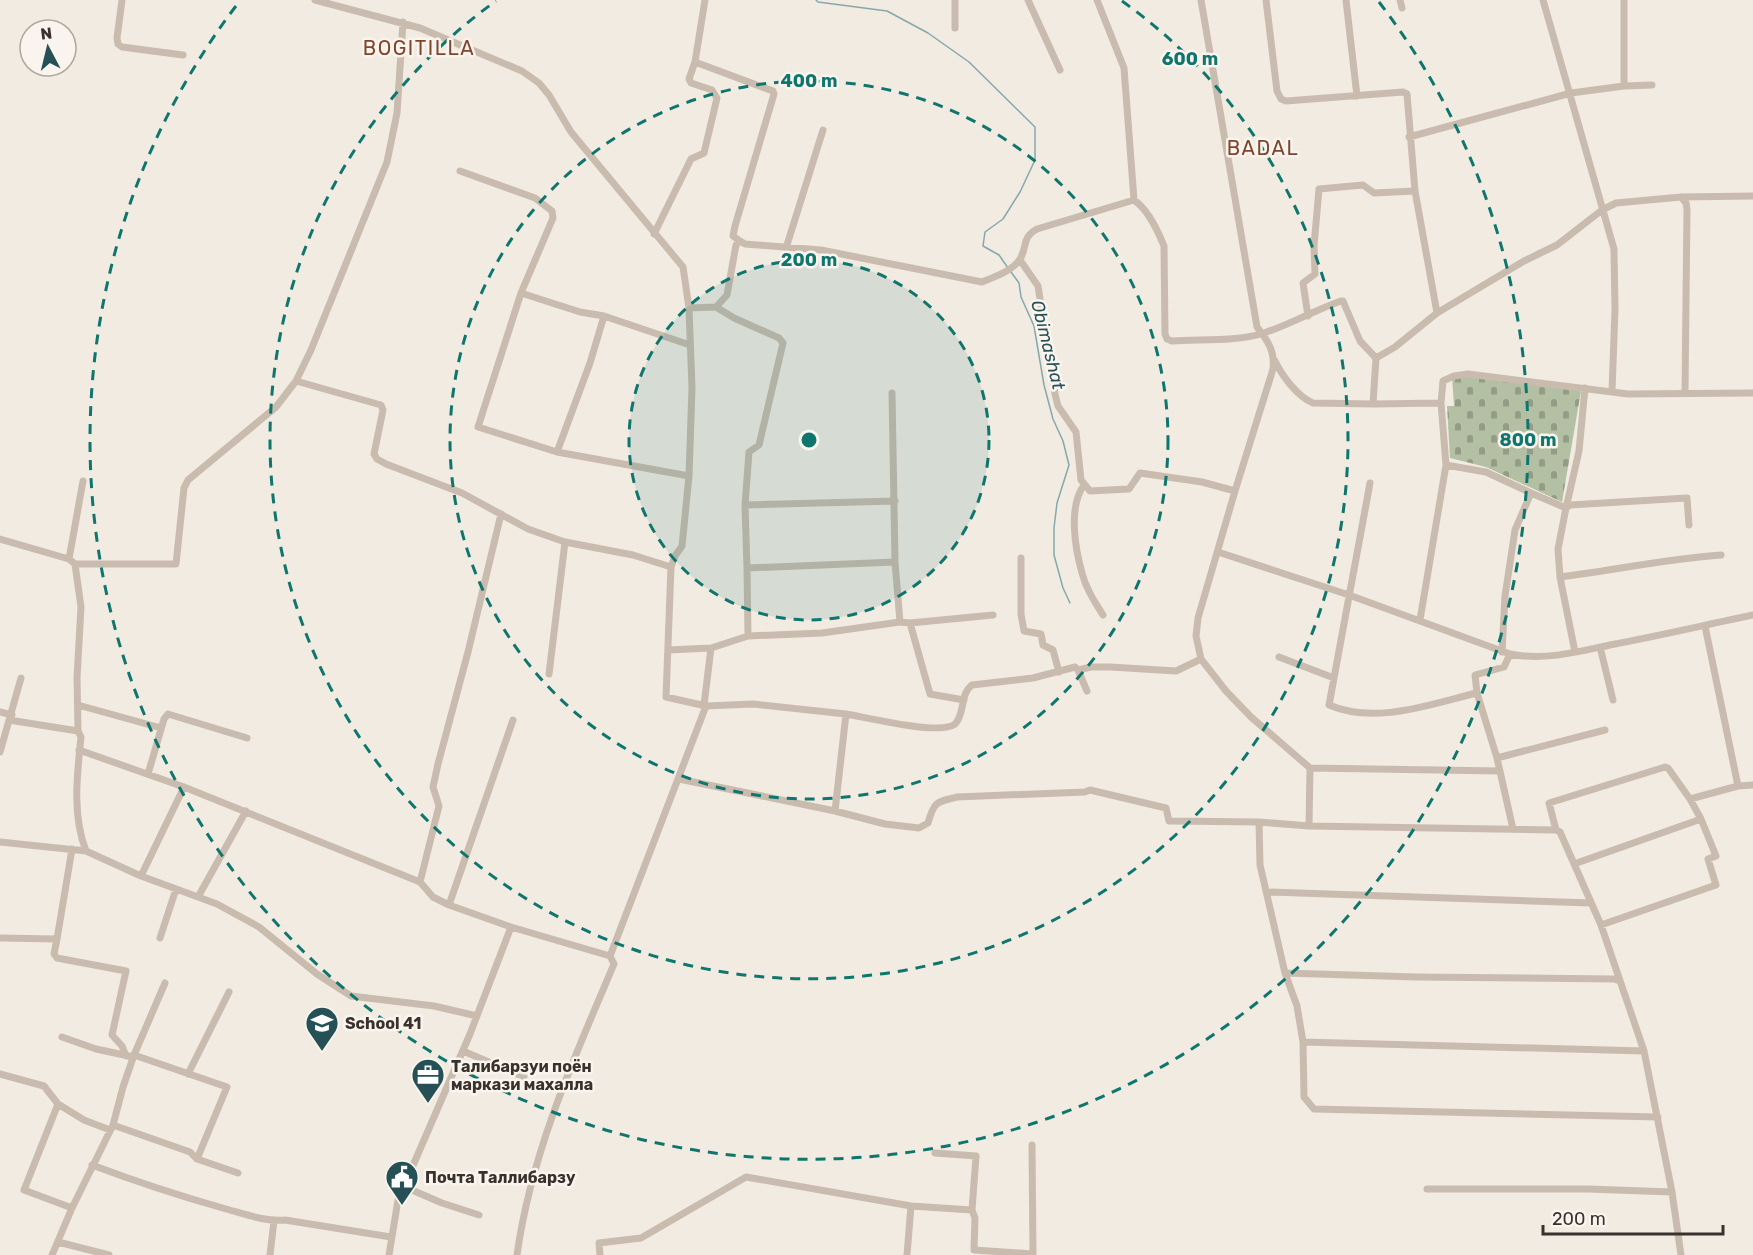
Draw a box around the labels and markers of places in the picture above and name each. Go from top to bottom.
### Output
centre of rings [799,430,819,450]
school or university icon: School 41 [304,1005,340,1052]
place label: School 41 [345,1014,421,1033]
office icon: Талибарзуи поён маркази махалла [410,1057,446,1104]
place label: Талибарзуи поён маркази махалла [451,1057,593,1094]
public building icon: Почта Таллибарзу [384,1159,420,1206]
place label: Почта Таллибарзу [425,1168,576,1187]

